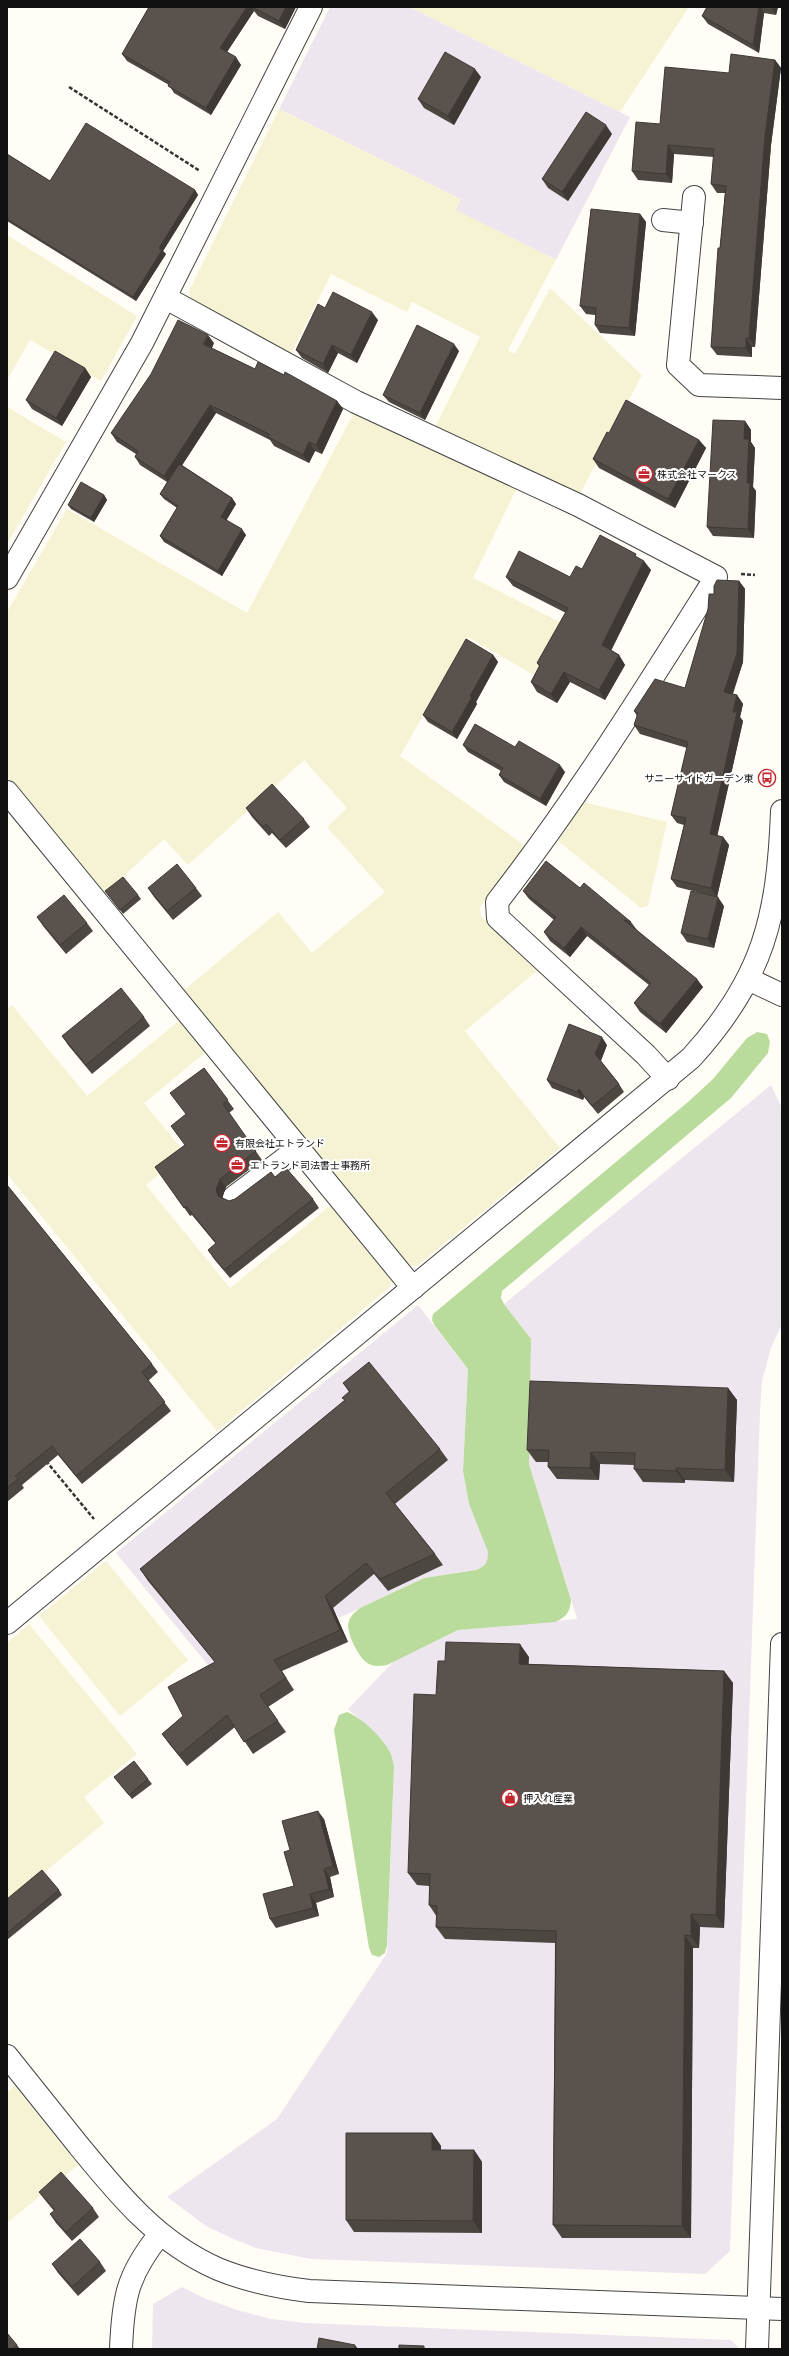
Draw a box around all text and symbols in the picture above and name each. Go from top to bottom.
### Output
office icon: 株式会社マークス [634,464,654,484]
place label: 株式会社マークス [657,467,737,481]
bus stop icon: サニーサイドガーデン東 [757,768,777,788]
place label: サニーサイドガーデン東 [644,771,754,785]
office icon: 有限会社エトランド [212,1133,232,1153]
place label: 有限会社エトランド [235,1136,325,1150]
office icon: エトランド司法書士事務所 [227,1155,247,1175]
place label: エトランド司法書士事務所 [250,1158,370,1172]
shop icon: 押入れ産業 [500,1788,520,1808]
place label: 押入れ産業 [523,1791,573,1805]

